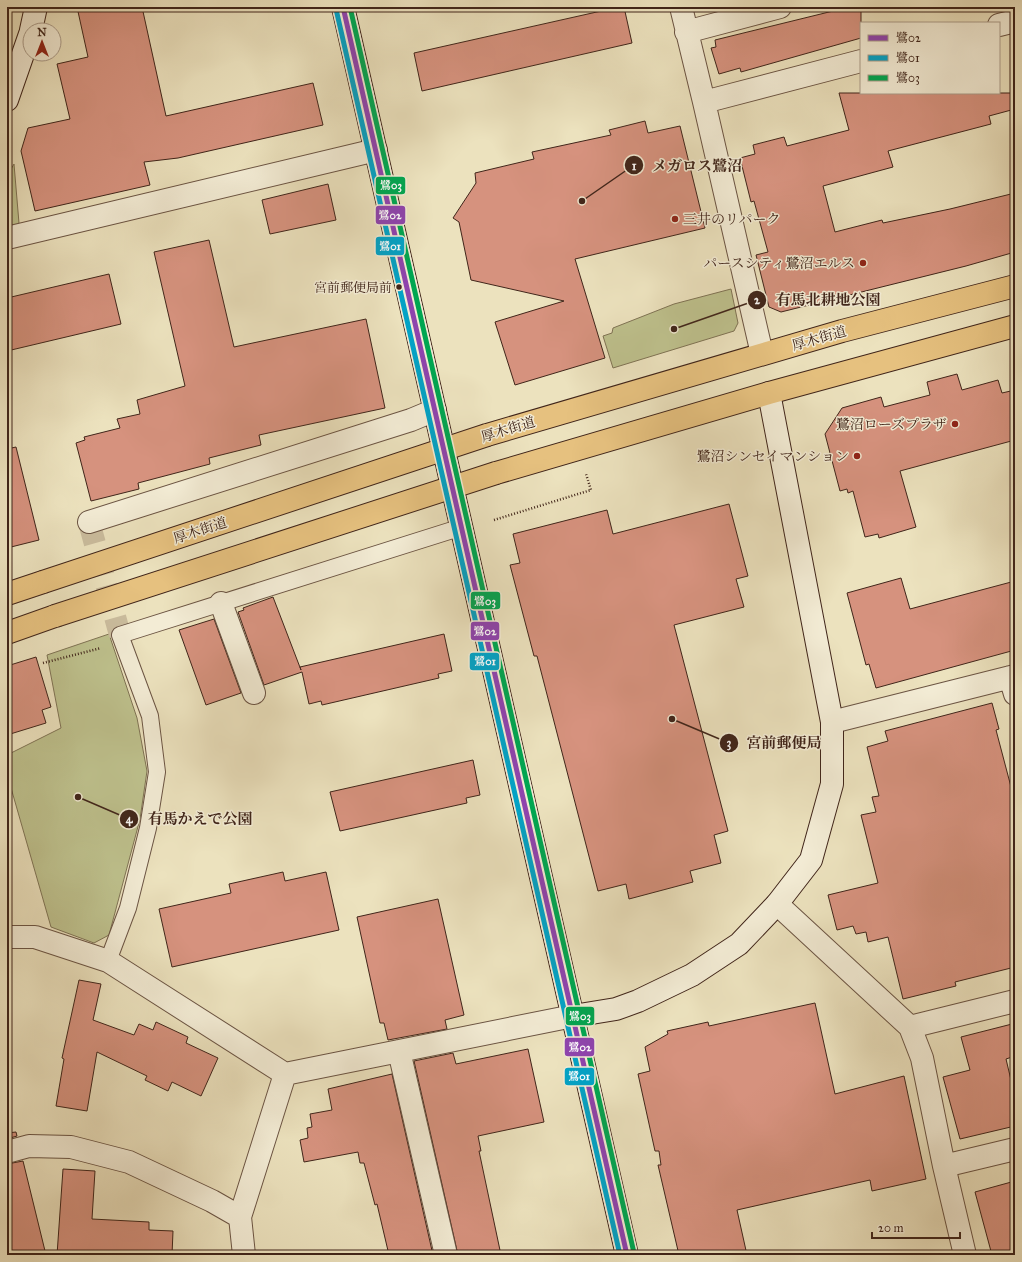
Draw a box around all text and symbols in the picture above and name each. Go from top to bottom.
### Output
north arrow [22,22,62,62]
legend [860,22,1000,94]
text: N [37,26,47,39]
text: 鷺02 [896,31,921,45]
text: 鷺01 [896,51,920,65]
text: 鷺03 [896,71,920,85]
callout: メガロス鷺沼 [624,152,750,179]
text: メガロス鷺沼 [652,157,742,175]
text: 1 [632,159,637,173]
line badge: 鷺03 [375,176,406,195]
text: 鷺03 [380,179,402,193]
line badge: 鷺02 [375,205,406,225]
text: 鷺02 [379,209,402,222]
place label: 三井のリパーク [683,211,781,228]
marker: 三井のリパーク [670,214,680,224]
line badge: 鷺01 [375,236,405,256]
text: 鷺01 [379,240,401,253]
place label: パースシティ鷺沼エルス [703,255,855,272]
marker: パースシティ鷺沼エルス [858,258,868,268]
place label: 宮前郵便局前 [314,280,392,296]
marker: 宮前郵便局前 [394,282,404,292]
callout: 有馬北耕地公園 [747,287,888,314]
text: 有馬北耕地公園 [775,291,881,309]
text: 2 [754,293,761,307]
street label: 厚木街道 [790,323,848,354]
street label: 厚木街道 [479,413,537,446]
place label: 鷺沼ローズプラザ [836,416,947,433]
marker: 鷺沼ローズプラザ [950,419,960,429]
place label: 鷺沼シンセイマンション [696,448,849,465]
marker: 鷺沼シンセイマンション [852,451,862,461]
street label: 厚木街道 [171,514,229,547]
line badge: 鷺03 [470,591,501,610]
text: 鷺03 [474,595,496,609]
line badge: 鷺02 [470,621,500,641]
text: 鷺02 [474,625,497,638]
line badge: 鷺01 [469,652,500,671]
text: 鷺01 [474,655,496,668]
callout: 宮前郵便局 [719,729,830,756]
text: 宮前郵便局 [746,734,822,752]
text: 3 [727,736,732,751]
callout: 有馬かえで公園 [119,805,260,832]
text: 有馬かえで公園 [147,810,253,828]
text: 4 [126,812,134,827]
line badge: 鷺03 [565,1006,595,1026]
text: 鷺03 [569,1010,591,1024]
line badge: 鷺02 [564,1037,595,1057]
text: 鷺02 [569,1041,592,1054]
line badge: 鷺01 [564,1067,595,1086]
text: 鷺01 [568,1070,590,1083]
scale bar [872,1214,960,1240]
text: 20 m [878,1221,904,1235]

